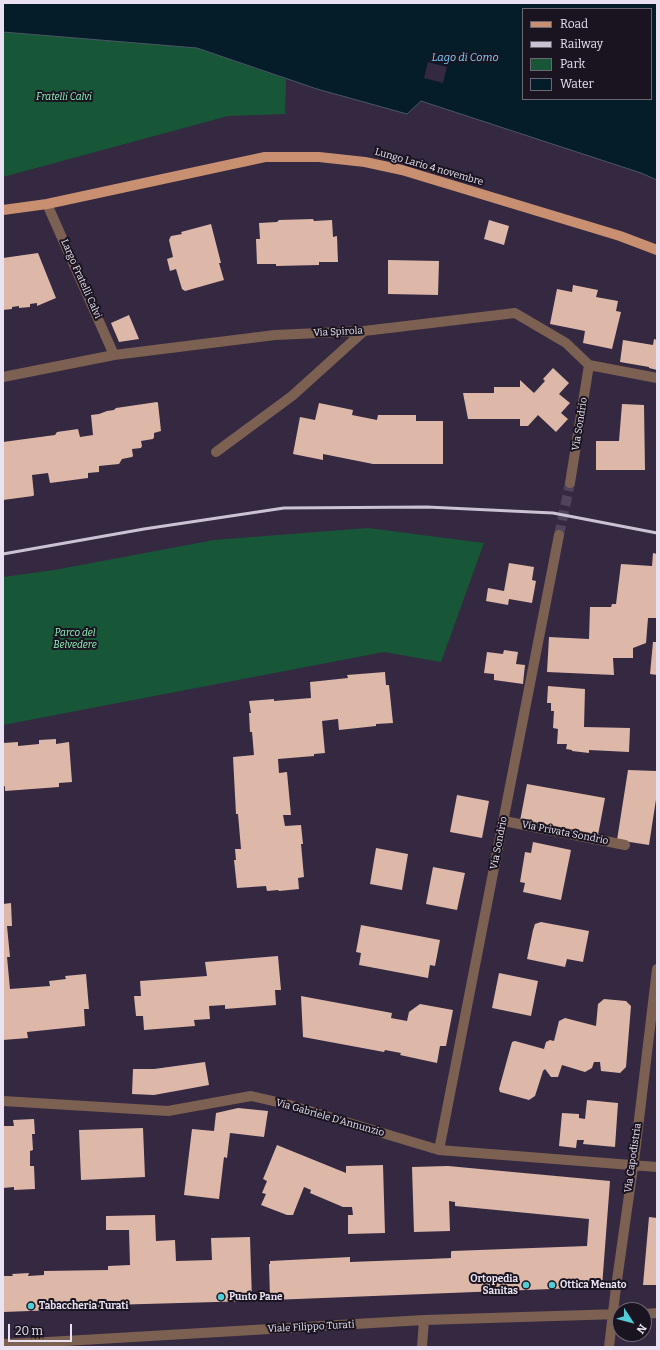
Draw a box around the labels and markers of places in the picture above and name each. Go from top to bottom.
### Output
place label: Ortopedia Sanitas [470,1273,518,1296]
place label: Ottica Menato [560,1279,627,1291]
marker: Ortopedia Sanitas [521,1280,531,1290]
marker: Ottica Menato [547,1280,557,1290]
place label: Punto Pane [229,1291,283,1303]
marker: Punto Pane [216,1292,226,1302]
place label: Tabaccheria Turati [39,1300,128,1312]
marker: Tabaccheria Turati [26,1301,36,1311]

